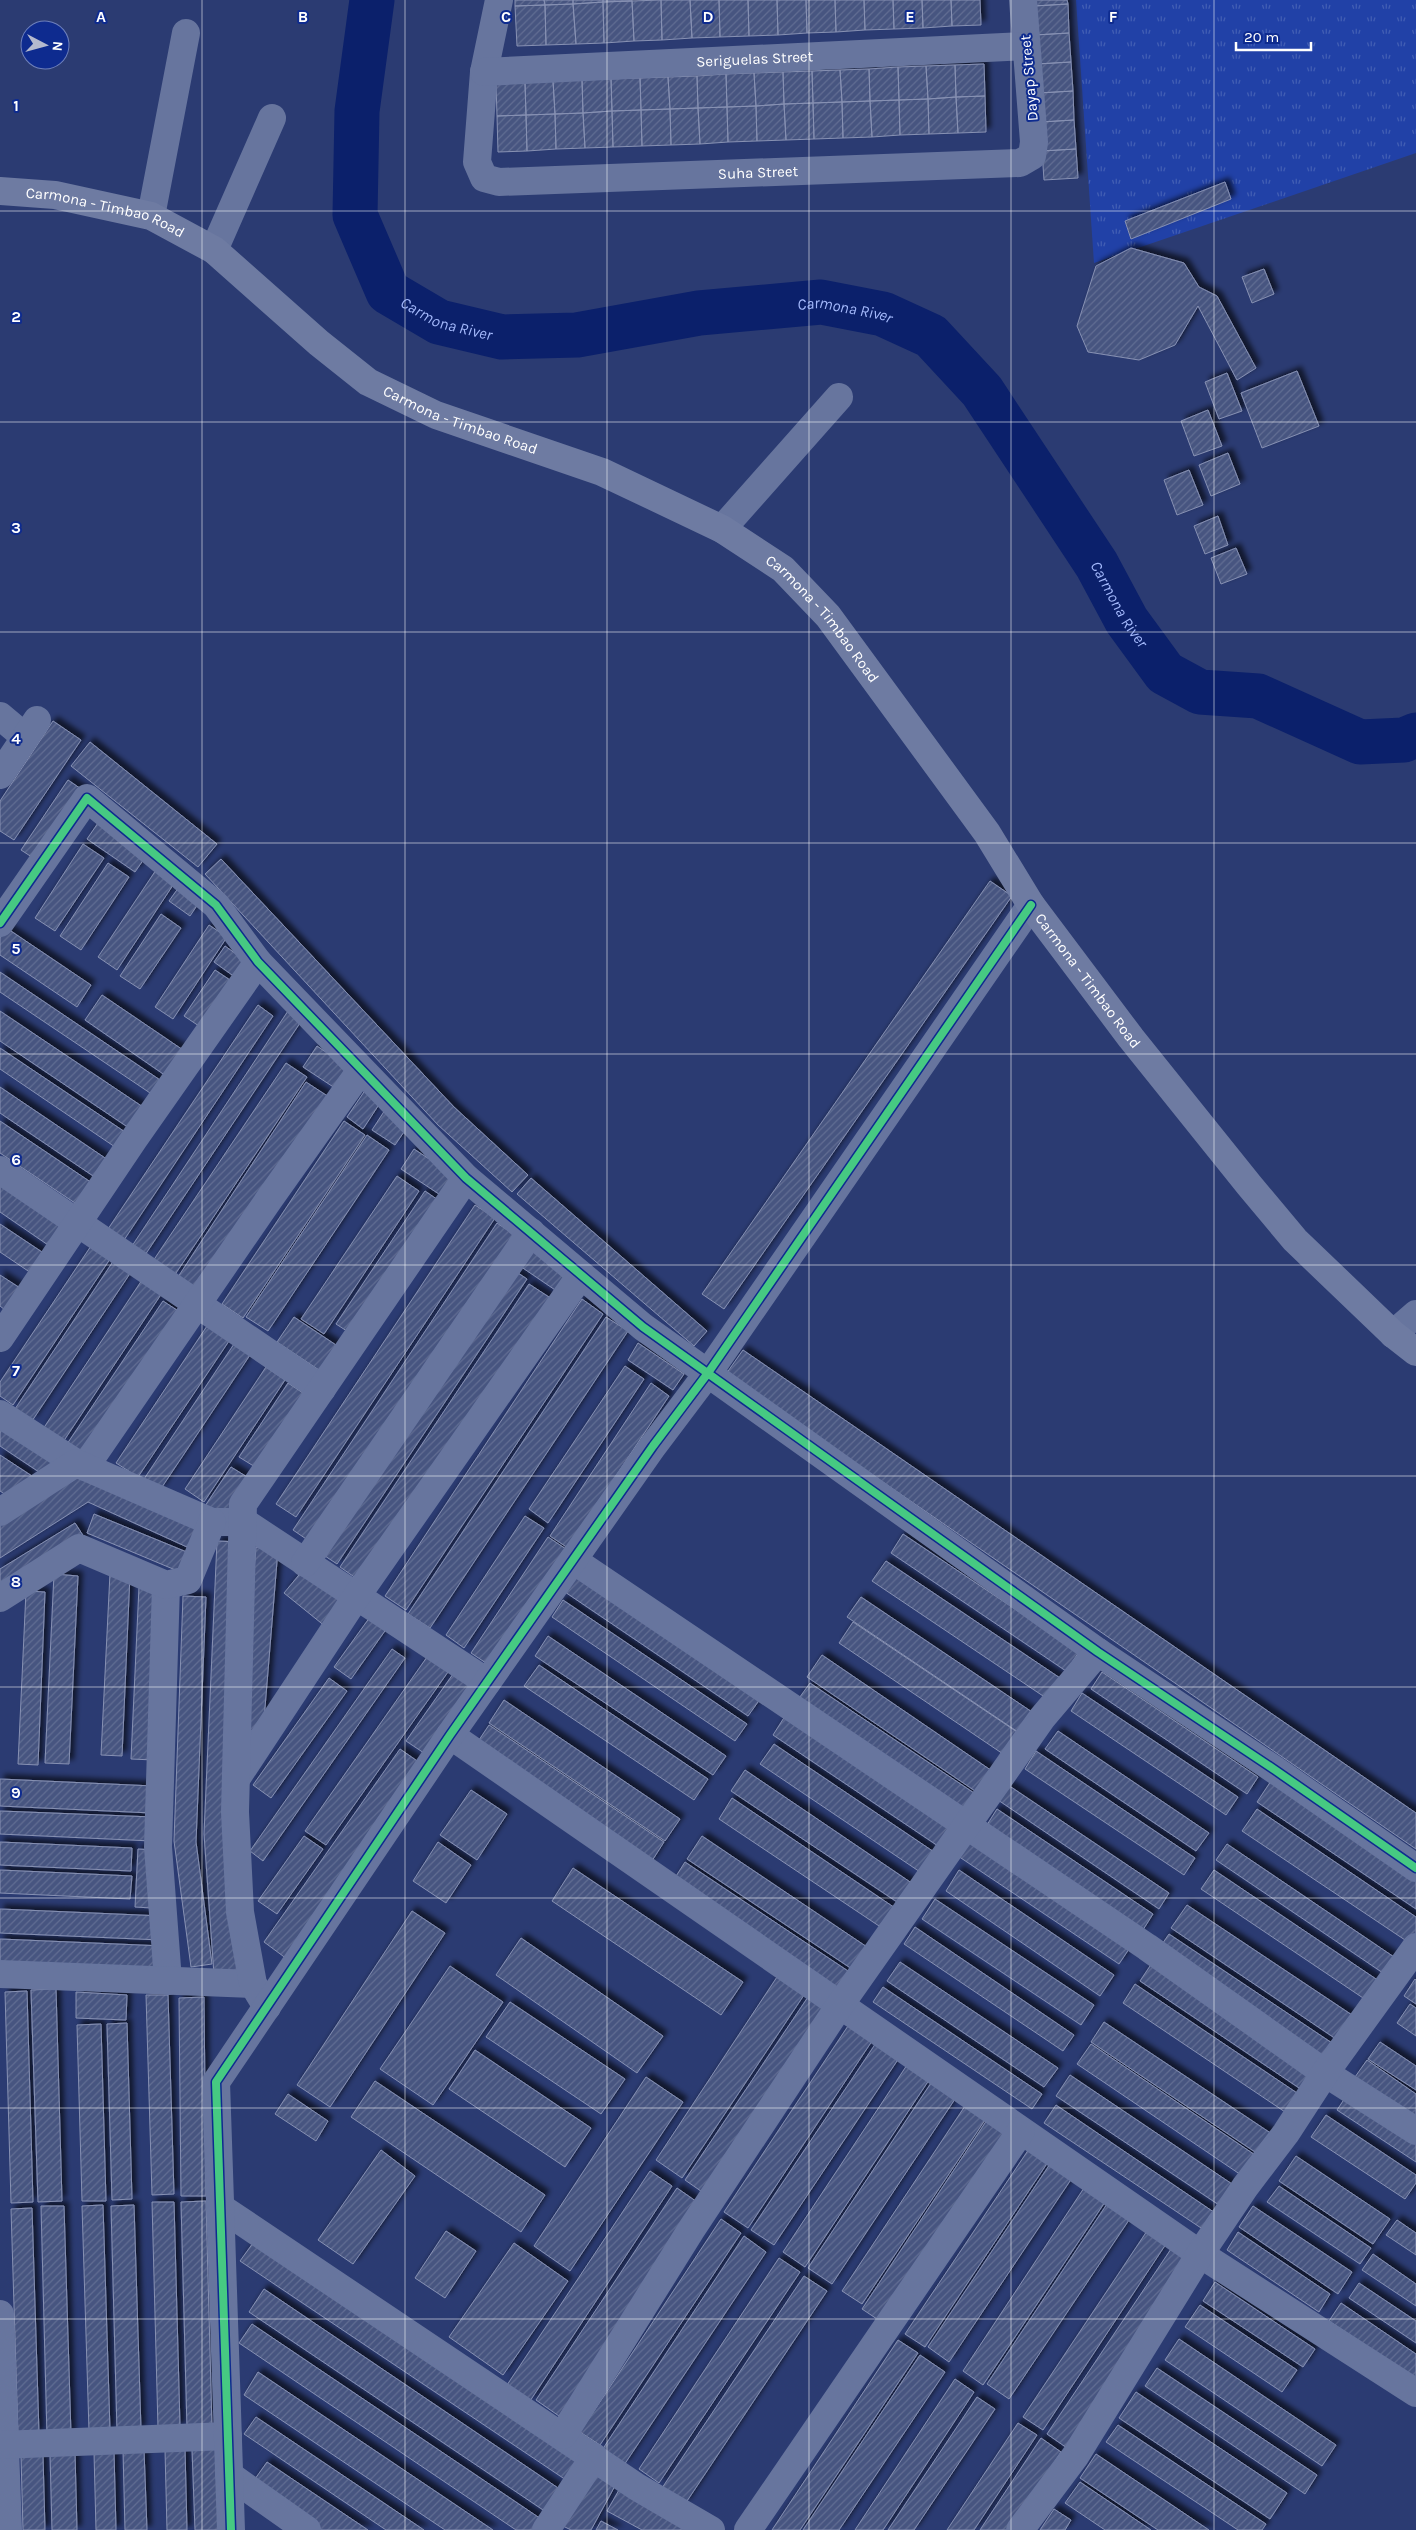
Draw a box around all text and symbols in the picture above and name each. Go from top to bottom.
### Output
text: A [96,7,106,26]
text: B [298,7,308,26]
text: C [501,7,511,26]
text: D [703,7,714,26]
text: E [905,7,915,26]
text: F [1109,7,1118,26]
north arrow [20,20,70,70]
scale bar [1236,20,1311,52]
text: 20 m [1244,28,1279,46]
street label: Dayap Street [1016,34,1042,122]
text: N [48,40,66,52]
street label: Seriguelas Street [696,47,814,71]
text: 1 [13,96,19,115]
street label: Suha Street [718,162,799,183]
street label: Carmona - Timbao Road [25,184,188,241]
water label: Carmona River [397,292,495,344]
water label: Carmona River [796,292,897,327]
text: 2 [11,307,21,326]
street label: Carmona - Timbao Road [380,382,540,458]
text: 3 [11,518,21,537]
street label: Carmona - Timbao Road [762,551,883,686]
water label: Carmona River [1087,558,1153,652]
text: 4 [11,729,21,748]
street label: Carmona - Timbao Road [1031,910,1145,1052]
text: 5 [11,939,21,958]
text: 6 [11,1150,21,1169]
text: 7 [12,1361,20,1380]
text: 8 [11,1572,21,1591]
text: 9 [11,1783,21,1802]

